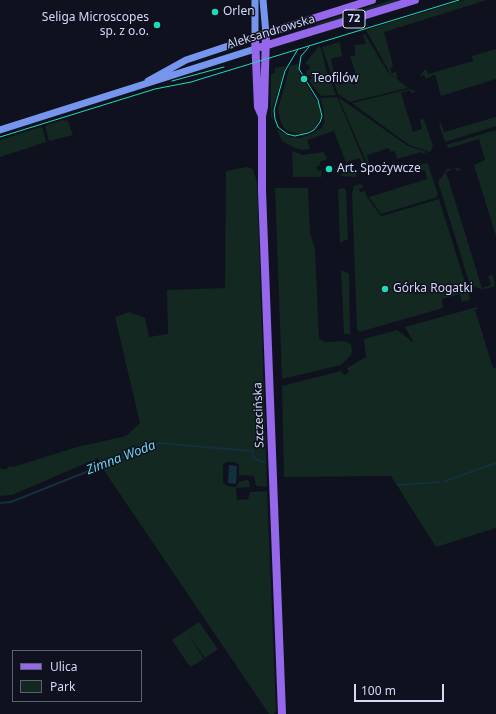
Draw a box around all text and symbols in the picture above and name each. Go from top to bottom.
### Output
place label: Orlen [223,5,255,19]
marker: Orlen [210,7,220,17]
road number: 72 [343,10,365,28]
place label: Seliga Microscopes sp. z o.o. [42,11,149,39]
street label: Aleksandrowska [225,12,317,52]
marker: Seliga Microscopes sp. z o.o. [152,20,162,30]
place label: Teofilów [312,72,359,86]
marker: Teofilów [299,74,309,84]
place label: Art. Spożywcze [337,162,421,176]
marker: Art. Spożywcze [324,164,334,174]
place label: Górka Rogatki [393,282,473,296]
marker: Górka Rogatki [380,284,390,294]
street label: Szczecińska [251,382,267,448]
water label: Zimna Woda [84,438,158,478]
legend [12,650,142,702]
text: Ulica [50,658,77,675]
scale bar [356,676,446,702]
text: Park [50,678,75,695]
text: 100 m [361,682,396,699]

